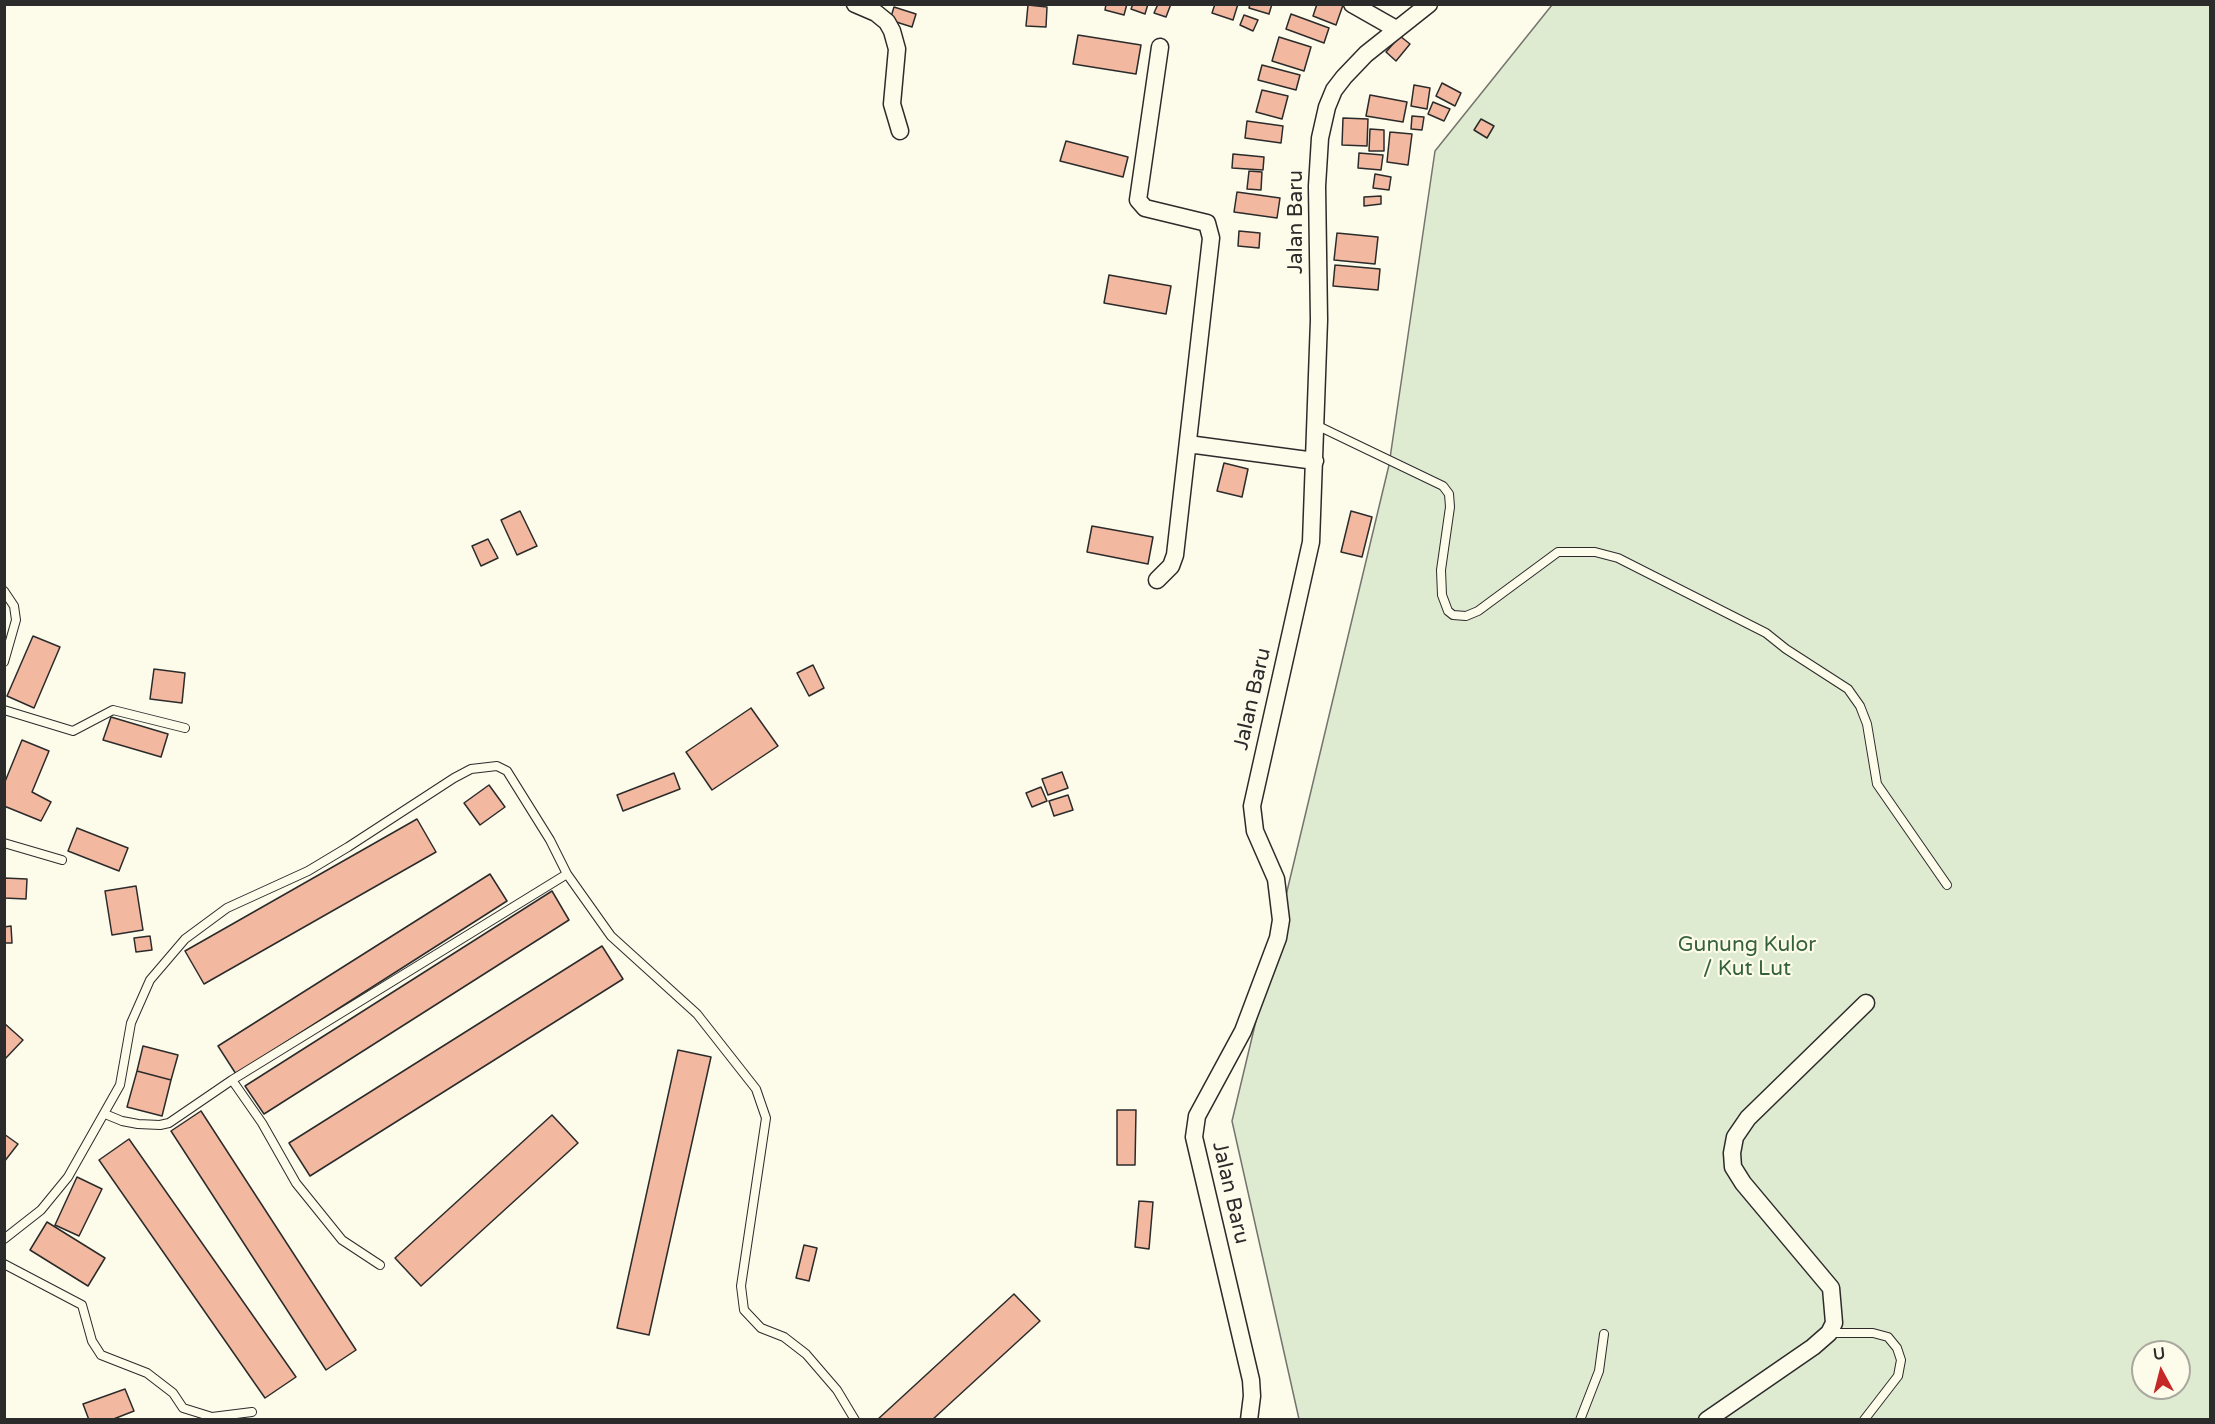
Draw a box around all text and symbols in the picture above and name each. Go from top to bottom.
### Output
street label: Jalan Baru [1283,170,1309,274]
street label: Jalan Baru [1229,645,1277,753]
park label: Gunung Kulor / Kut Lut [1678,932,1816,982]
street label: Jalan Baru [1206,1139,1254,1247]
north arrow [2131,1340,2191,1400]
text: U [2152,1343,2166,1365]

